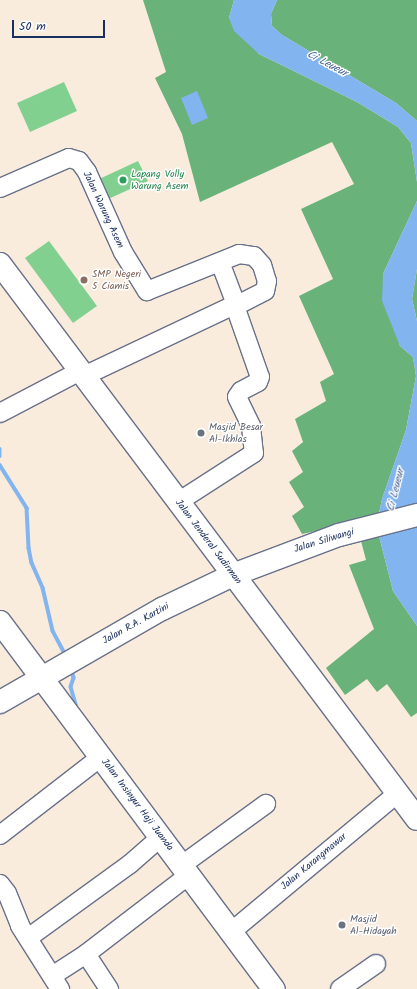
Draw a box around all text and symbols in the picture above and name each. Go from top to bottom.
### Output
scale bar [14,12,107,38]
text: 50 m [19,17,46,36]
water label: Ci Leueur [305,48,349,80]
place label: Lapang Volly Warung Asem [131,168,189,192]
street label: Jalan Warung Asem [80,170,126,250]
marker: Lapang Volly Warung Asem [118,175,128,185]
place label: SMP Negeri 5 Ciamis [92,268,141,292]
marker: SMP Negeri 5 Ciamis [79,275,89,285]
place label: Masjid Besar Al-Ikhlas [209,421,263,444]
marker: Masjid Besar Al-Ikhlas [196,428,206,438]
water label: Ci Leueur [384,467,408,513]
street label: Jalan Jenderal Sudirman [172,497,244,587]
street label: Jalan Siliwangi [292,526,356,556]
street label: Jalan R.A. Kartini [101,601,171,647]
street label: Jalan Insinyur Haji Juanda [98,756,176,854]
street label: Jalan Karangmawar [279,831,349,893]
place label: Masjid Al-Hidayah [350,913,397,936]
marker: Masjid Al-Hidayah [337,920,347,930]

